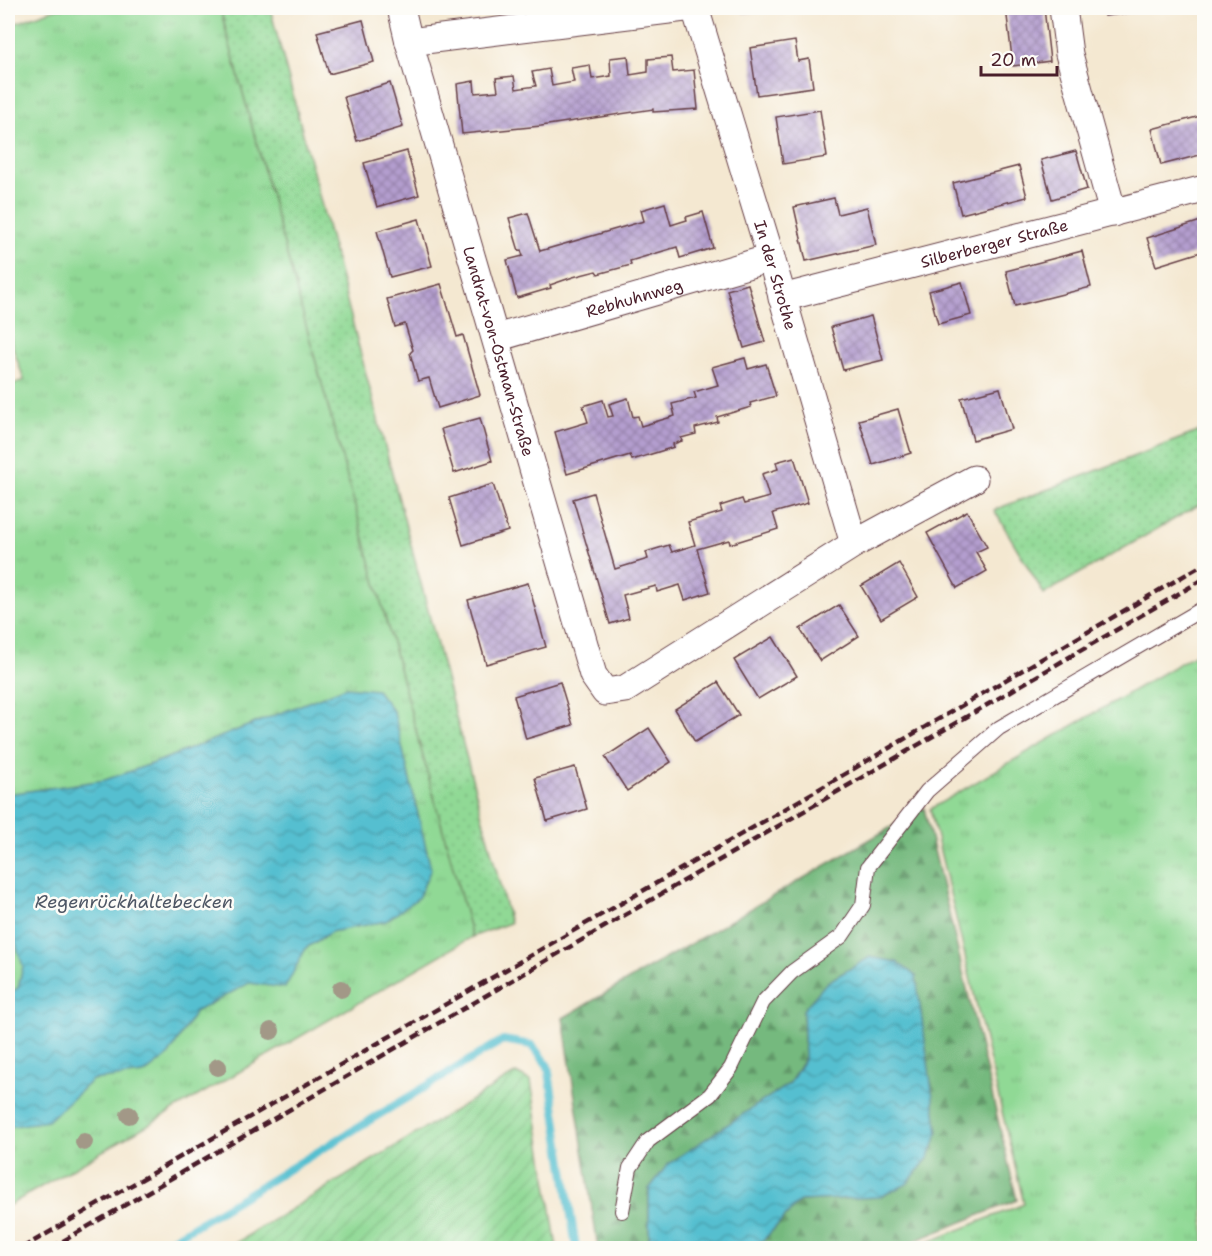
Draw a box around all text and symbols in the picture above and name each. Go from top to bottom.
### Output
scale bar [981,39,1058,77]
text: 20 m [990,48,1036,72]
street label: Silberberger Straße [918,214,1070,272]
street label: In der Strothe [750,218,802,332]
street label: Landrat-von-Ostman-Straße [458,244,539,459]
street label: Rebhuhnweg [584,274,685,322]
water label: Regenrückhaltebecken [35,890,233,914]

